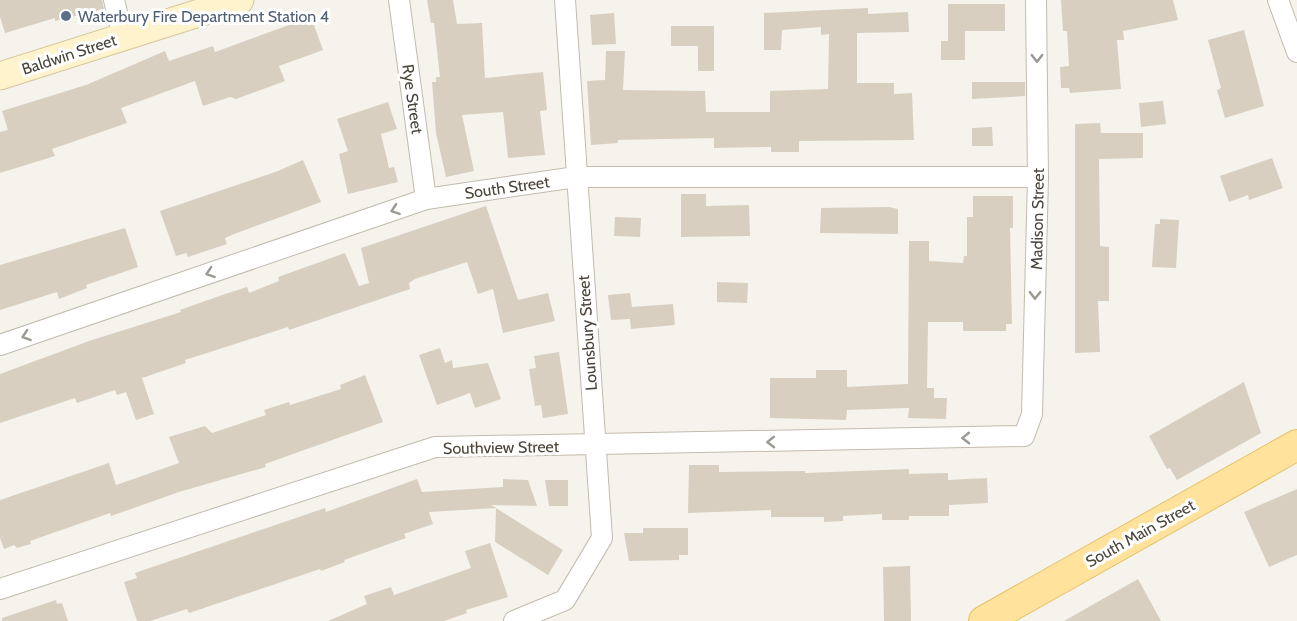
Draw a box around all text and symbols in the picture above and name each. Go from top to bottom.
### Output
place label: Waterbury Fire Department Station 4 [78,7,329,26]
marker: Waterbury Fire Department Station 4 [59,9,73,23]
street label: Baldwin Street [19,30,119,79]
one-way arrow [1031,54,1043,63]
street label: Rye Street [398,63,427,136]
street label: Madison Street [1027,167,1048,270]
street label: South Street [464,172,551,203]
one-way arrow [390,202,401,215]
one-way arrow [205,265,216,278]
street label: Lounsbury Street [574,274,601,391]
one-way arrow [1029,291,1041,300]
one-way arrow [21,328,32,341]
one-way arrow [961,431,970,444]
one-way arrow [766,435,775,448]
street label: Southview Street [443,437,560,458]
street label: South Main Street [1082,495,1199,571]

